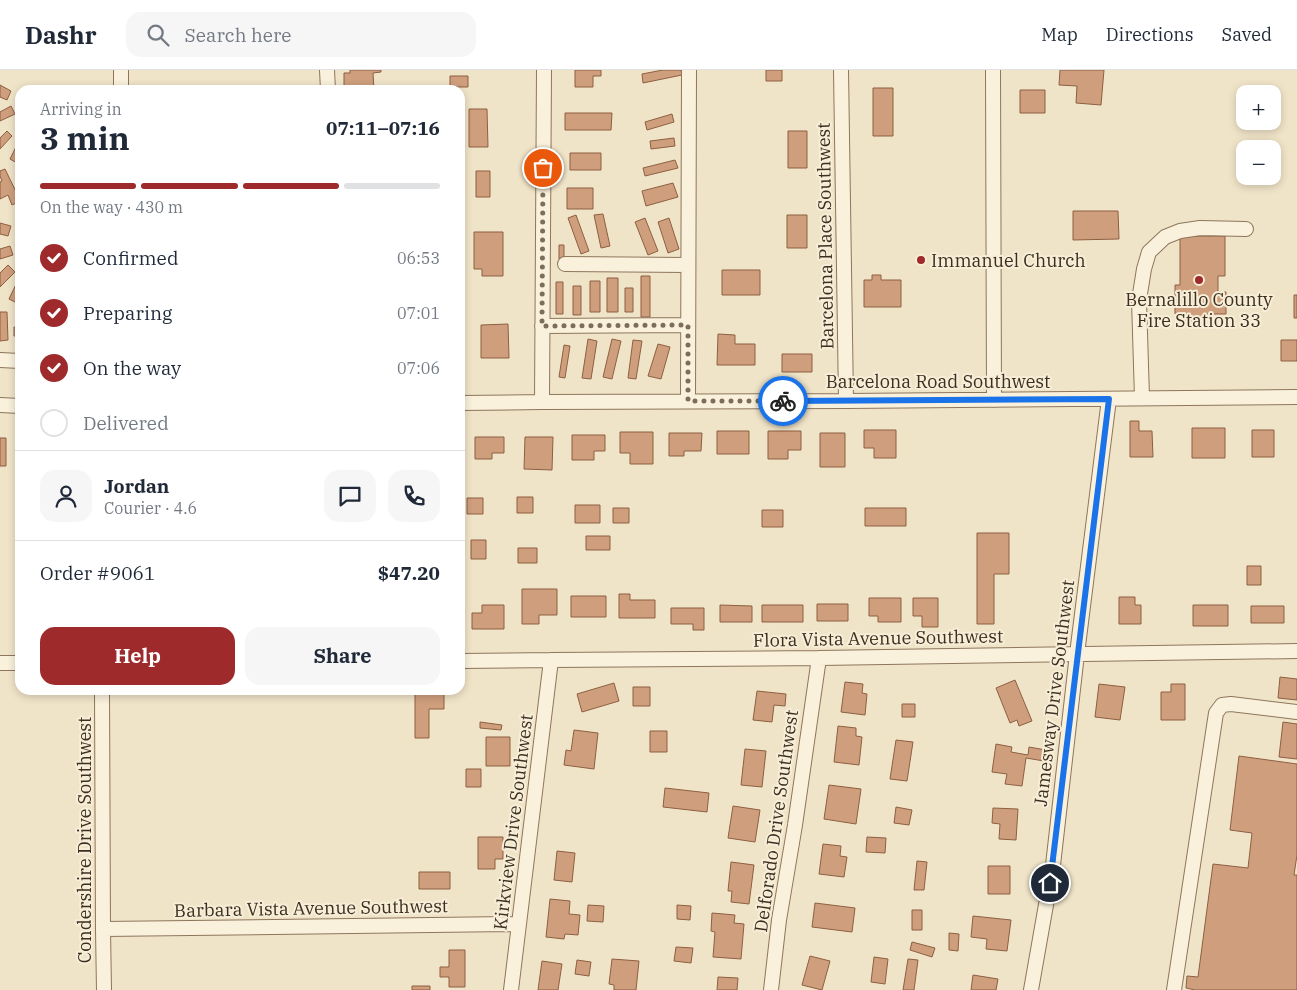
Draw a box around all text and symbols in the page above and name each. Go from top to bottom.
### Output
search box [126,12,476,57]
text: Dashr [25,19,96,51]
icon: search [144,21,172,49]
text: Search here [184,23,292,47]
text: Map [1041,23,1078,46]
text: Directions [1106,23,1194,46]
text: Saved [1222,23,1272,46]
map controls [1236,85,1281,185]
button: + [1236,85,1281,130]
text: Arriving in [40,99,122,119]
text: 07:11–07:16 [326,116,440,140]
text: 3 min [40,117,130,159]
street label: Barcelona Place Southwest [812,122,838,350]
button: − [1236,140,1281,185]
pin [522,147,564,189]
icon: bag [529,154,557,182]
text: On the way · 430 m [40,197,183,217]
icon: check [40,244,68,272]
text: Confirmed [83,246,178,270]
text: 06:53 [397,248,440,268]
place label: Immanuel Church [931,249,1086,272]
marker: Immanuel Church [915,254,927,266]
marker: Bernalillo County Fire Station 33 [1193,274,1205,286]
place label: Bernalillo County Fire Station 33 [1125,288,1273,332]
icon: check [40,299,68,327]
text: Preparing [83,301,172,325]
text: 07:01 [397,303,440,323]
icon: check [40,354,68,382]
text: On the way [83,356,181,380]
text: 07:06 [397,358,440,378]
street label: Barcelona Road Southwest [826,370,1050,393]
courier [758,376,808,426]
icon: bike [769,387,797,415]
text: Delivered [83,411,169,435]
button: person [40,470,92,522]
button: chat [324,470,376,522]
button: phone [388,470,440,522]
text: Jordan [104,474,169,498]
text: Courier · 4.6 [104,498,197,518]
text: Order #9061 [40,561,155,585]
text: $47.20 [378,561,440,585]
street label: Jamesway Drive Southwest [1029,578,1079,808]
street label: Flora Vista Avenue Southwest [753,624,1003,652]
button: Help [40,627,235,685]
button: Share [245,627,440,685]
street label: Delforado Drive Southwest [749,708,803,934]
street label: Kirkview Drive Southwest [488,713,538,931]
street label: Condershire Drive Southwest [73,717,96,963]
pin [1029,862,1071,904]
icon: home [1036,869,1064,897]
street label: Barbara Vista Avenue Southwest [174,894,448,922]

